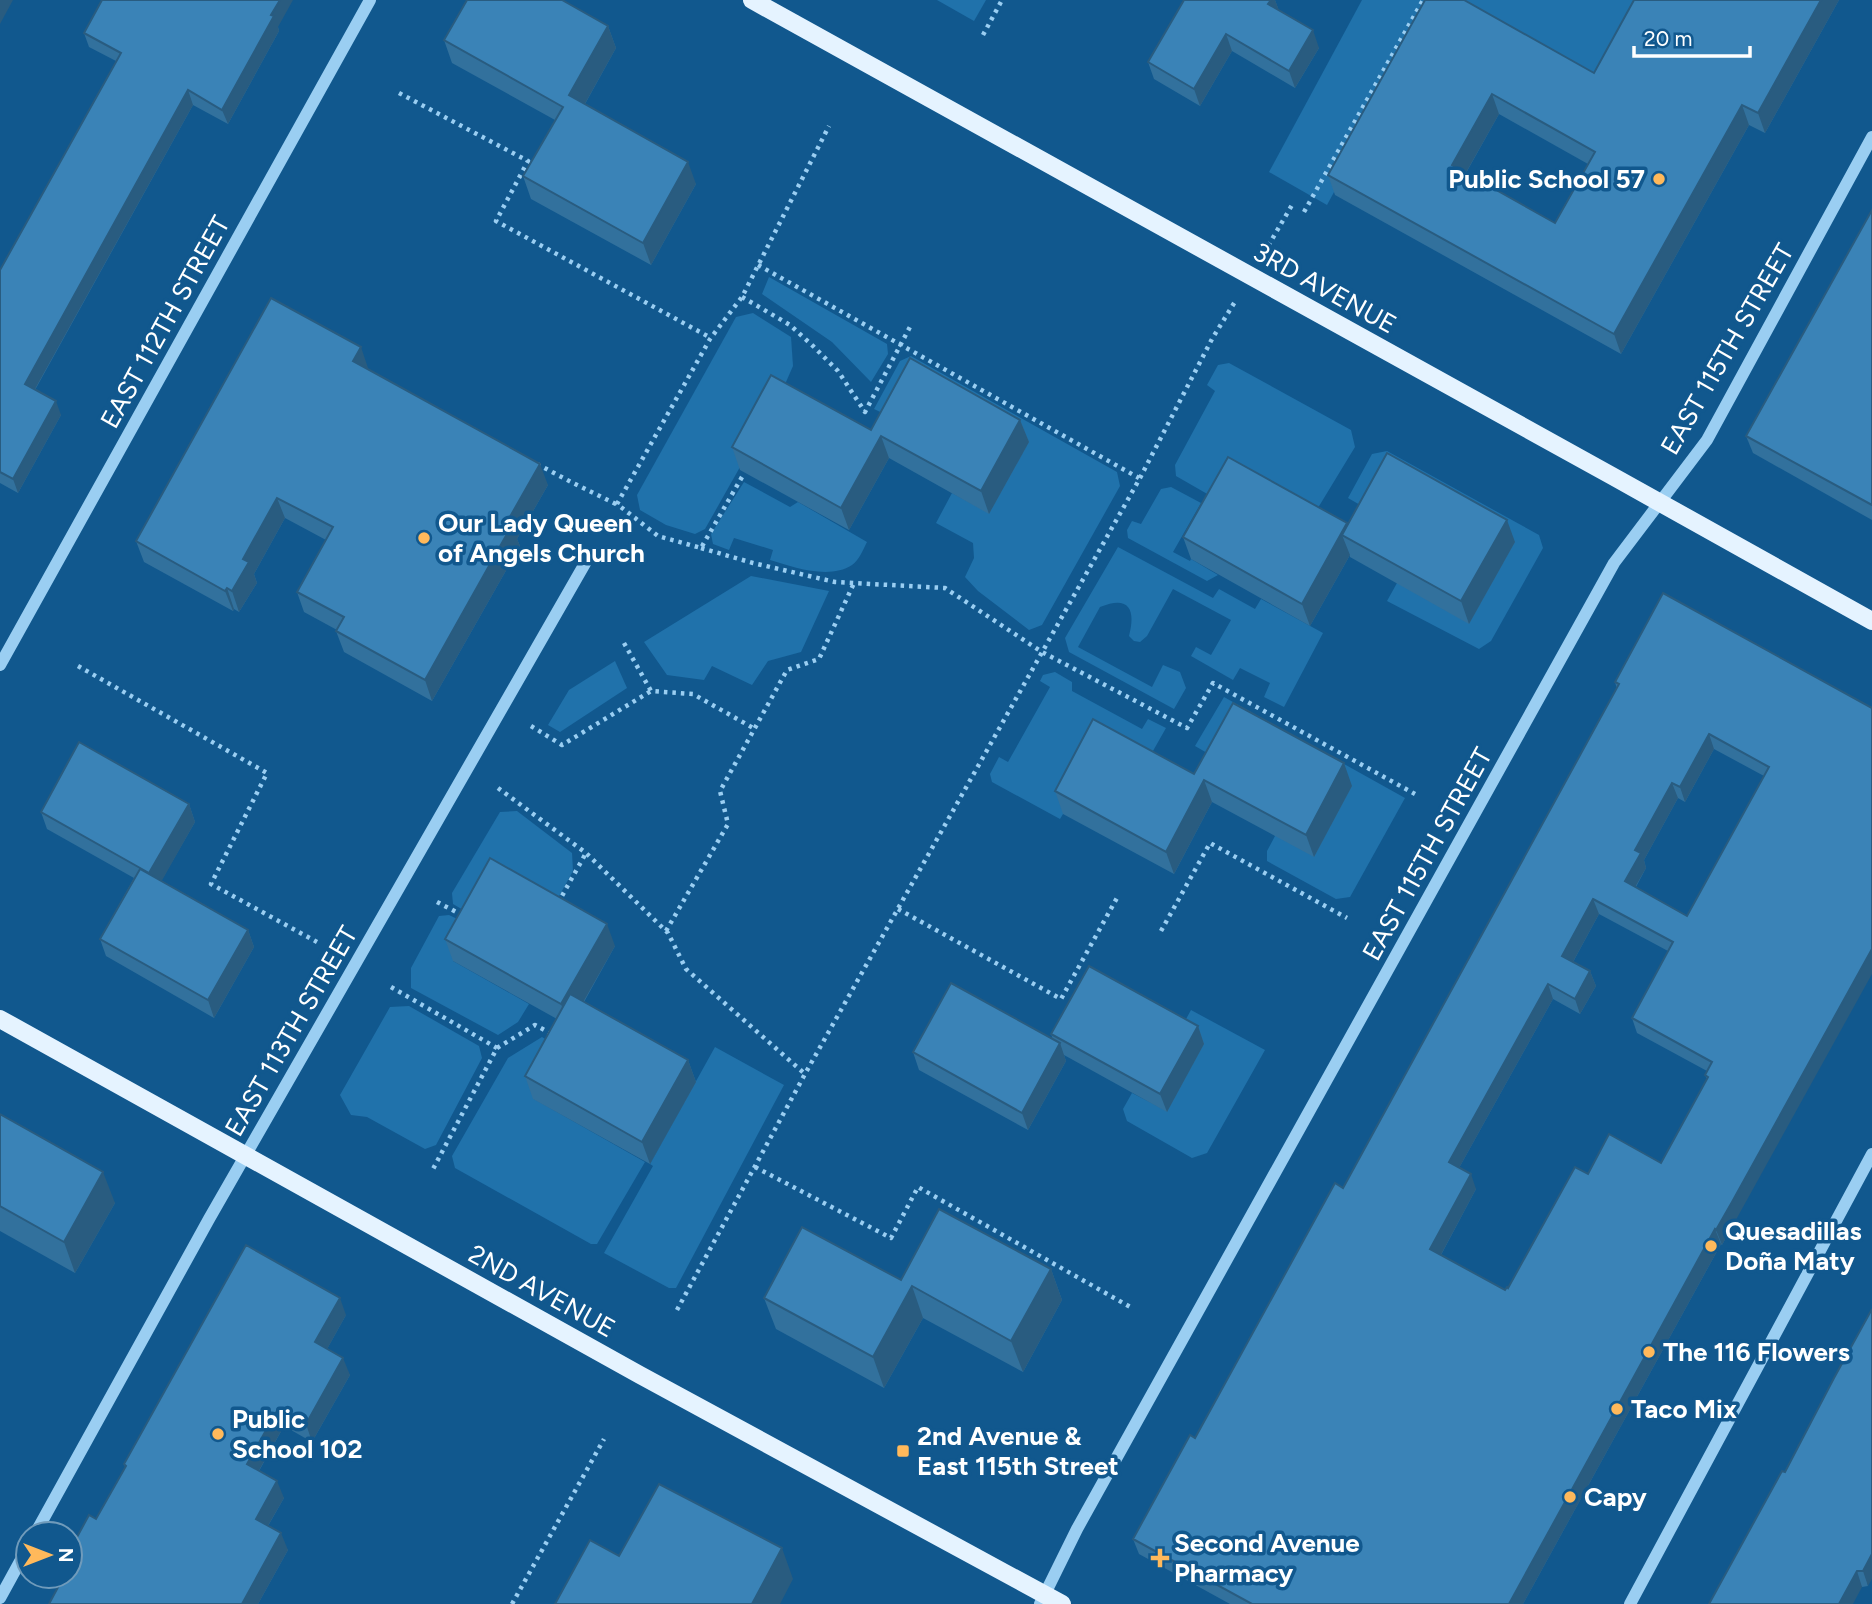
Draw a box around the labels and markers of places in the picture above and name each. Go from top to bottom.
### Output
place label: Public School 57 [1448,163,1645,195]
marker: Public School 57 [1651,171,1667,187]
place label: Our Lady Queen of Angels Church [438,507,645,569]
marker: Our Lady Queen of Angels Church [416,530,432,546]
place label: Quesadillas Doña Maty [1725,1215,1862,1277]
marker: Quesadillas Doña Maty [1703,1238,1719,1254]
place label: The 116 Flowers [1663,1336,1850,1368]
marker: The 116 Flowers [1641,1344,1657,1360]
place label: Taco Mix [1631,1393,1737,1425]
marker: Taco Mix [1609,1401,1625,1417]
place label: Public School 102 [232,1403,362,1465]
place label: 2nd Avenue & East 115th Street [917,1420,1119,1482]
marker: Public School 102 [210,1426,226,1442]
marker: 2nd Avenue & East 115th Street [895,1443,911,1459]
place label: Capy [1584,1481,1647,1513]
marker: Capy [1562,1489,1578,1505]
place label: Second Avenue Pharmacy [1174,1527,1360,1589]
marker: Second Avenue Pharmacy [1152,1550,1168,1566]

